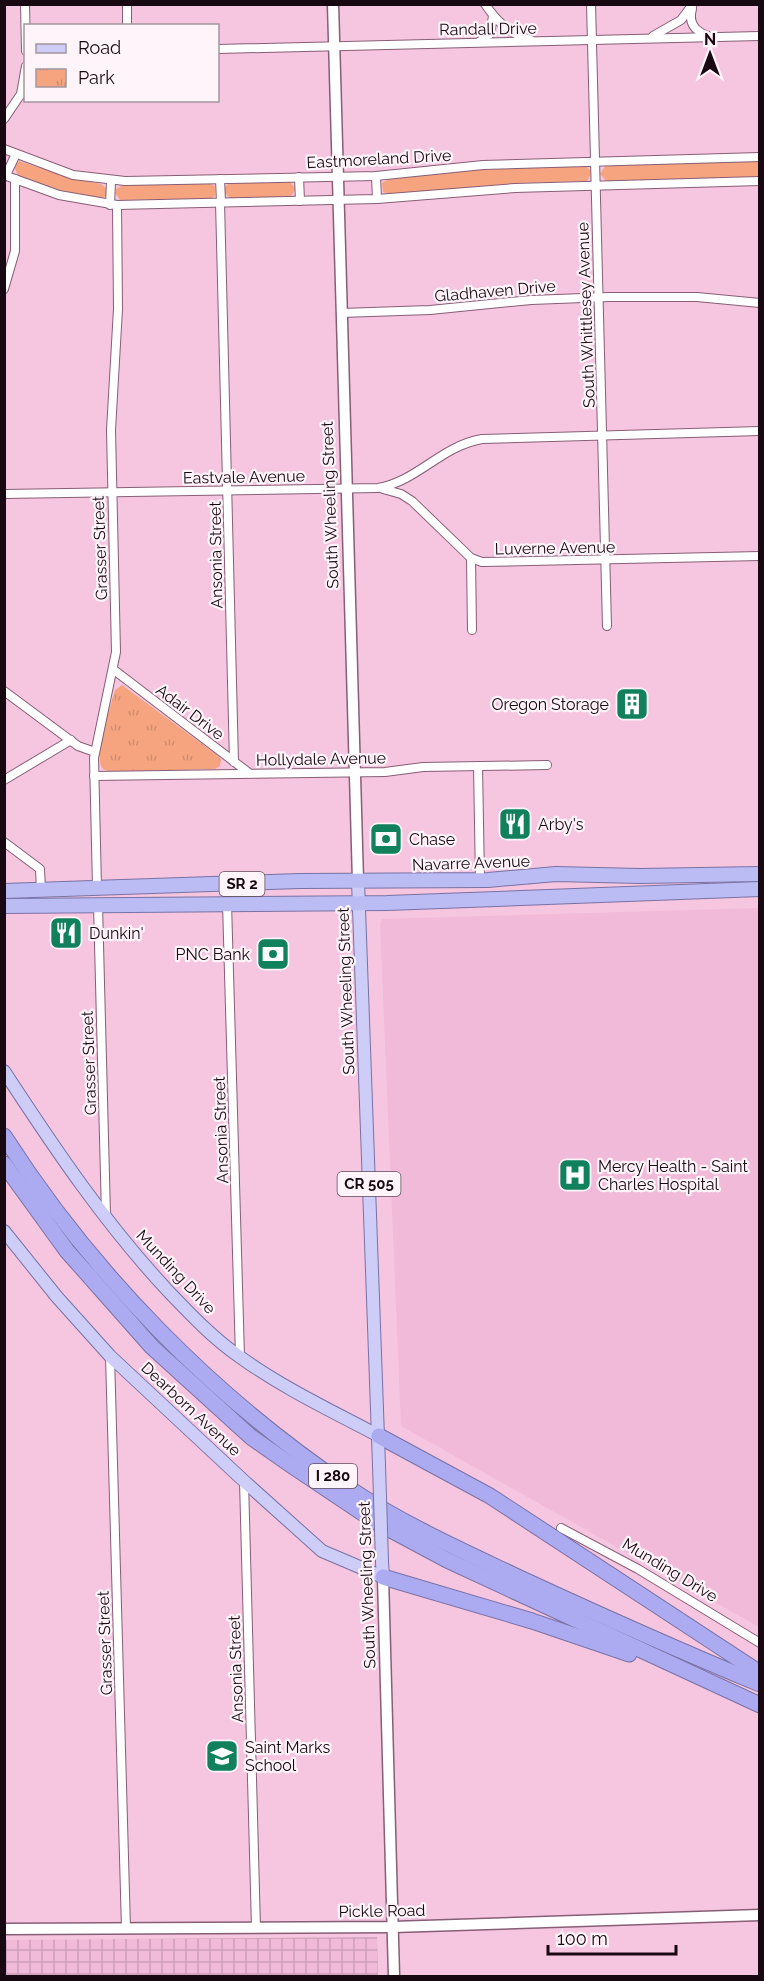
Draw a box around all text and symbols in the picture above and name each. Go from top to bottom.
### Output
street label: Randall Drive [439,19,537,39]
legend [24,24,219,102]
north arrow [680,24,740,84]
text: N [704,30,716,49]
text: Road [78,37,121,58]
text: Park [78,67,115,88]
street label: Eastmoreland Drive [306,146,452,172]
street label: South Whittlesey Avenue [573,222,599,408]
street label: Gladhaven Drive [434,276,556,306]
street label: South Wheeling Street [318,420,342,589]
street label: Eastvale Avenue [183,466,305,488]
street label: Grasser Street [89,495,111,600]
street label: Ansonia Street [206,501,226,609]
street label: Luverne Avenue [495,537,615,559]
street label: Adair Drive [152,680,228,744]
building icon: Oregon Storage [614,686,650,722]
place label: Oregon Storage [492,695,609,714]
street label: Hollydale Avenue [256,748,386,770]
restaurant icon: Arby's [497,806,533,842]
place label: Arby's [538,815,584,834]
bank icon: Chase [368,821,404,857]
place label: Chase [409,830,455,849]
street label: Navarre Avenue [412,851,530,875]
road number: SR 2 [220,872,264,896]
street label: South Wheeling Street [334,906,358,1075]
restaurant icon: Dunkin' [48,915,84,951]
place label: Dunkin' [89,924,144,943]
bank icon: PNC Bank [255,936,291,972]
place label: PNC Bank [175,945,251,964]
street label: Grasser Street [78,1010,100,1115]
street label: Ansonia Street [210,1075,232,1184]
hospital icon: Mercy Health - Saint Charles Hospital [557,1157,593,1193]
place label: Mercy Health - Saint Charles Hospital [598,1157,749,1194]
road number: CR 505 [338,1172,400,1196]
street label: Munding Drive [132,1226,220,1318]
street label: Dearborn Avenue [137,1358,245,1460]
road number: I 280 [309,1464,357,1488]
street label: South Wheeling Street [355,1500,379,1669]
street label: Munding Drive [619,1534,721,1606]
street label: Grasser Street [94,1590,116,1695]
street label: Ansonia Street [225,1614,247,1723]
school or university icon: Saint Marks School [204,1738,240,1774]
place label: Saint Marks School [245,1738,330,1775]
street label: Pickle Road [338,1901,426,1921]
scale bar [548,1918,676,1956]
text: 100 m [557,1928,608,1949]

